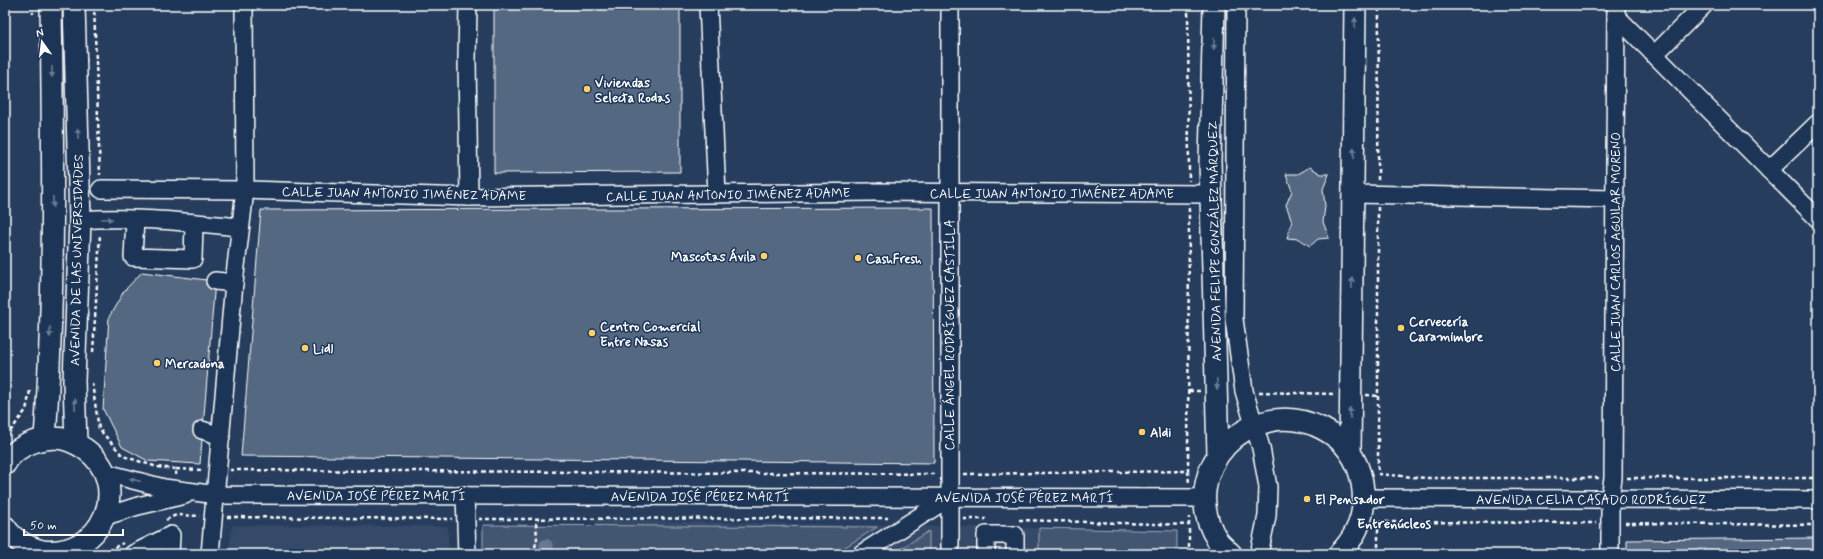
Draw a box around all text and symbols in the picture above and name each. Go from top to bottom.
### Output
one-way arrow [1351,17,1358,29]
north arrow [22,22,62,62]
text: N [35,26,45,41]
one-way arrow [1210,38,1217,50]
one-way arrow [49,66,55,79]
place label: Viviendas Selecta Rodas [595,75,670,107]
marker: Viviendas Selecta Rodas [582,84,592,94]
street label: AVENIDA FELIPE GONZÁLEZ MÁRQUEZ [1204,120,1226,362]
one-way arrow [74,128,81,140]
street label: CALLE JUAN CARLOS AGUILAR MORENO [1608,132,1625,372]
one-way arrow [1351,146,1357,159]
street label: AVENIDA DE LAS UNIVERSIDADES [67,154,88,366]
street label: CALLE JUAN ANTONIO JIMÉNEZ ADAME [282,183,527,205]
street label: CALLE JUAN ANTONIO JIMÉNEZ ADAME [606,184,851,206]
street label: CALLE JUAN ANTONIO JIMÉNEZ ADAME [930,185,1175,203]
one-way arrow [50,196,56,209]
one-way arrow [101,216,114,222]
street label: CALLE ÁNGEL RODRÍGUEZ CASTILLA [941,219,959,451]
place label: Mascotas Ávila [671,248,756,266]
marker: Mascotas Ávila [759,251,769,261]
place label: CashFresh [866,251,922,268]
marker: CashFresh [853,253,863,263]
one-way arrow [1349,277,1356,289]
place label: Cervecería Caramimbre [1409,314,1484,346]
place label: Centro Comercial Entre Nasas [600,319,701,351]
marker: Cervecería Caramimbre [1396,323,1406,333]
one-way arrow [47,326,53,339]
marker: Centro Comercial Entre Nasas [587,328,597,338]
place label: Lidl [313,341,333,358]
marker: Lidl [300,343,310,353]
place label: Mercadona [165,356,225,373]
marker: Mercadona [152,358,162,368]
one-way arrow [1213,378,1220,390]
one-way arrow [72,397,78,410]
one-way arrow [1347,407,1354,419]
place label: Aldi [1150,425,1171,442]
marker: Aldi [1137,427,1147,437]
one-way arrow [128,477,140,483]
street label: AVENIDA JOSÉ PÉREZ MARTÍ [287,487,466,505]
street label: AVENIDA JOSÉ PÉREZ MARTÍ [611,488,790,506]
street label: AVENIDA JOSÉ PÉREZ MARTÍ [935,489,1114,507]
street label: AVENIDA CELIA CASADO RODRÍGUEZ [1476,491,1706,509]
place label: El Pensador [1315,492,1385,509]
marker: El Pensador [1302,494,1312,504]
scale bar [24,511,123,537]
district label: Entrenúcleos [1357,515,1431,533]
text: 50 m [30,518,57,534]

